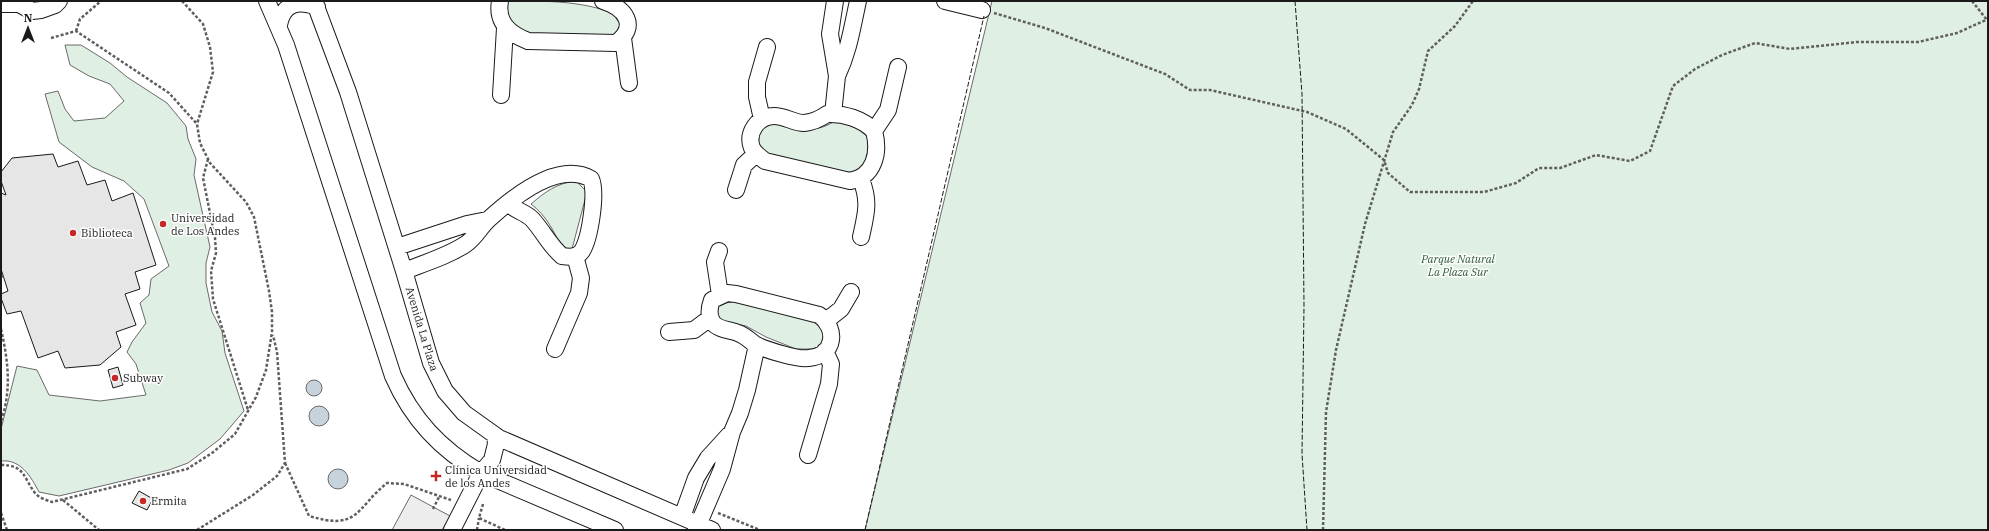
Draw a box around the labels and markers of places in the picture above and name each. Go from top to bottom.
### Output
place label: Universidad de Los Andes [171,211,239,238]
marker: Universidad de Los Andes [158,219,168,229]
place label: Biblioteca [81,226,133,240]
marker: Biblioteca [68,228,78,238]
place label: Subway [123,371,163,385]
marker: Subway [110,373,120,383]
place label: Clínica Universidad de los Andes [445,463,547,490]
marker: Clínica Universidad de los Andes [430,470,442,482]
place label: Ermita [151,494,187,508]
marker: Ermita [138,496,148,506]

